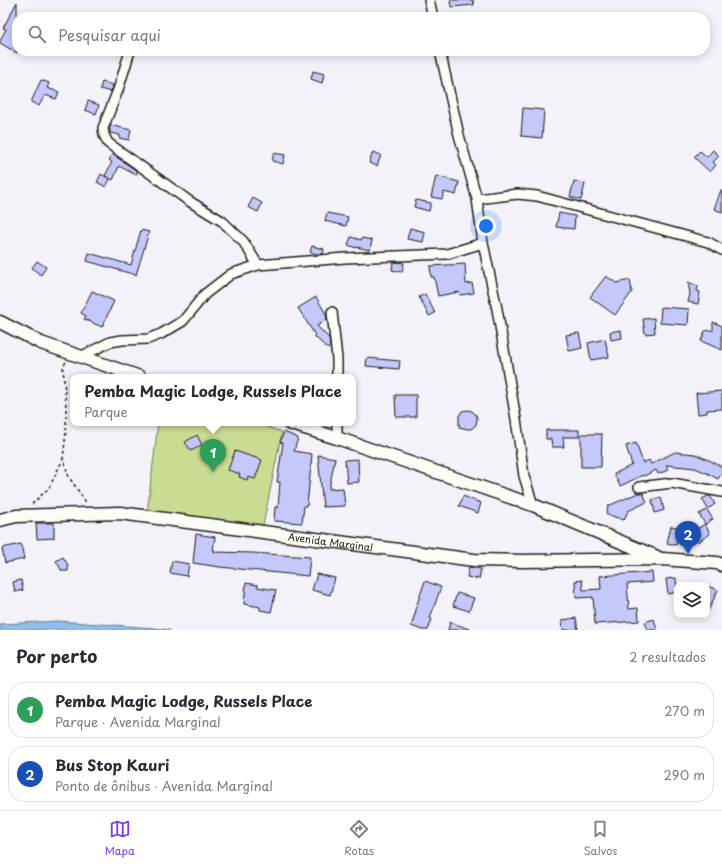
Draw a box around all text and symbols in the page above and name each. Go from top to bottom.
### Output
search box [12,12,710,56]
icon: search [26,23,48,45]
text: Pesquisar aqui [58,23,161,46]
your location [476,216,496,236]
popup [70,374,356,426]
text: Pemba Magic Lodge, Russels Place [84,379,342,402]
text: Parque [84,402,128,421]
pin: 1 [200,439,226,472]
pin: 2 [675,521,701,554]
street label: Avenida Marginal [287,528,374,554]
map controls [674,582,710,618]
button: layers [674,582,710,618]
text: Por perto [16,643,97,669]
text: 2 resultados [629,647,706,666]
text: Pemba Magic Lodge, Russels Place [55,689,312,712]
text: 1 [27,701,33,720]
text: 270 m [664,701,705,720]
text: Parque · Avenida Marginal [55,712,221,731]
text: Bus Stop Kauri [55,753,169,776]
text: 2 [25,765,35,784]
text: 290 m [664,765,705,784]
text: Ponto de ônibus · Avenida Marginal [55,776,273,795]
tab: Mapa [105,818,135,859]
tab: Rotas [344,818,374,859]
tab: Salvos [583,818,617,859]

